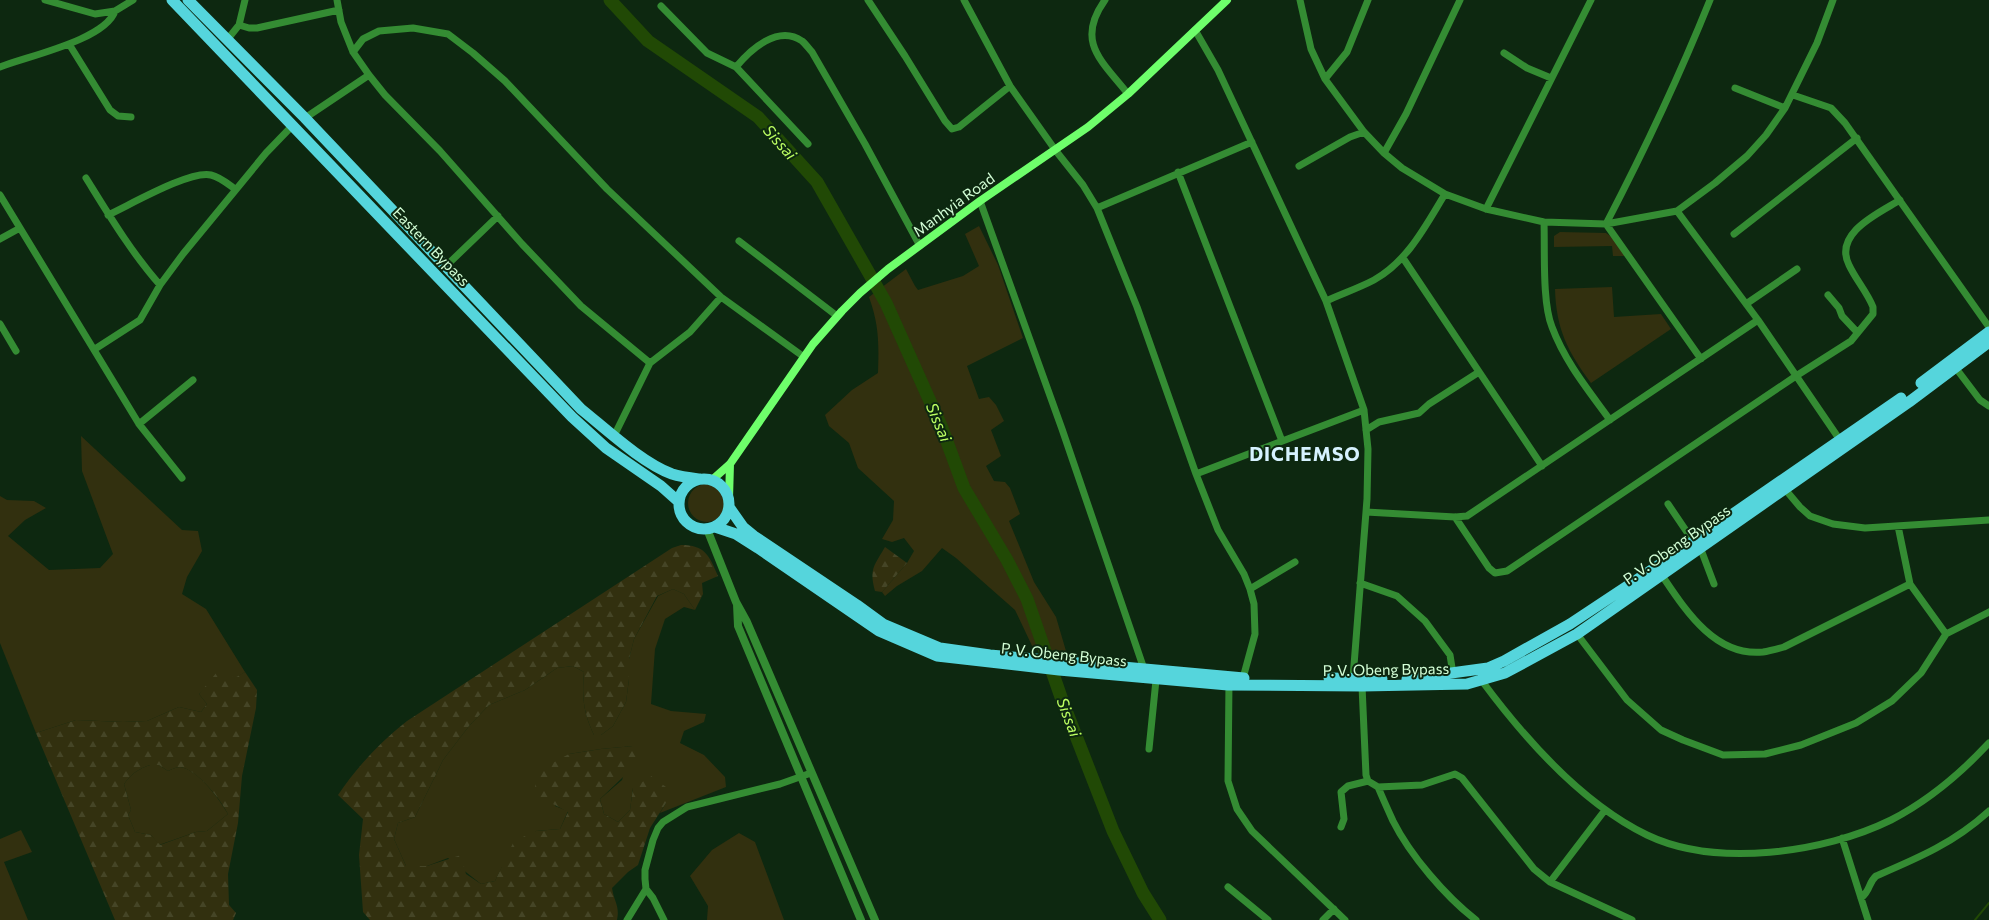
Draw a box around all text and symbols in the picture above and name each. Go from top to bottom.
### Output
water label: Sissai [760,120,802,164]
street label: Manhyia Road [909,169,998,240]
street label: Eastern Bypass [390,203,474,290]
water label: Sissai [923,399,956,445]
district label: DICHEMSO [1249,442,1361,465]
street label: P. V. Obeng Bypass [1619,500,1734,588]
street label: P. V. Obeng Bypass [1000,638,1128,670]
street label: P. V. Obeng Bypass [1323,659,1450,679]
water label: Sissai [1053,695,1086,740]

